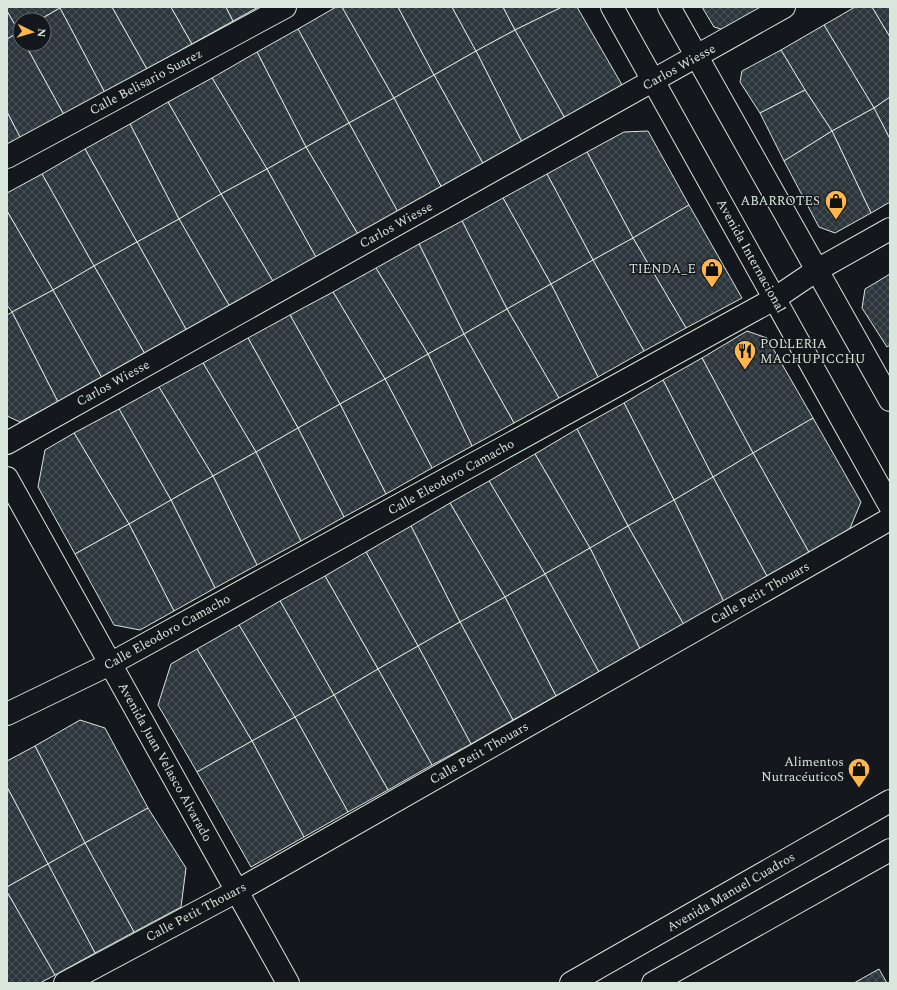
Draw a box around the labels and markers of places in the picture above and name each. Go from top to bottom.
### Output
shop icon: ABARROTES [823,188,849,221]
place label: ABARROTES [740,191,820,211]
shop icon: TIENDA_E [699,256,725,289]
place label: TIENDA_E [629,259,696,279]
place label: POLLERIA MACHUPICCHU [760,334,866,369]
restaurant icon: POLLERIA MACHUPICCHU [732,338,758,371]
place label: Alimentos NutracéuticoS [761,752,844,787]
shop icon: Alimentos NutracéuticoS [846,756,872,789]

